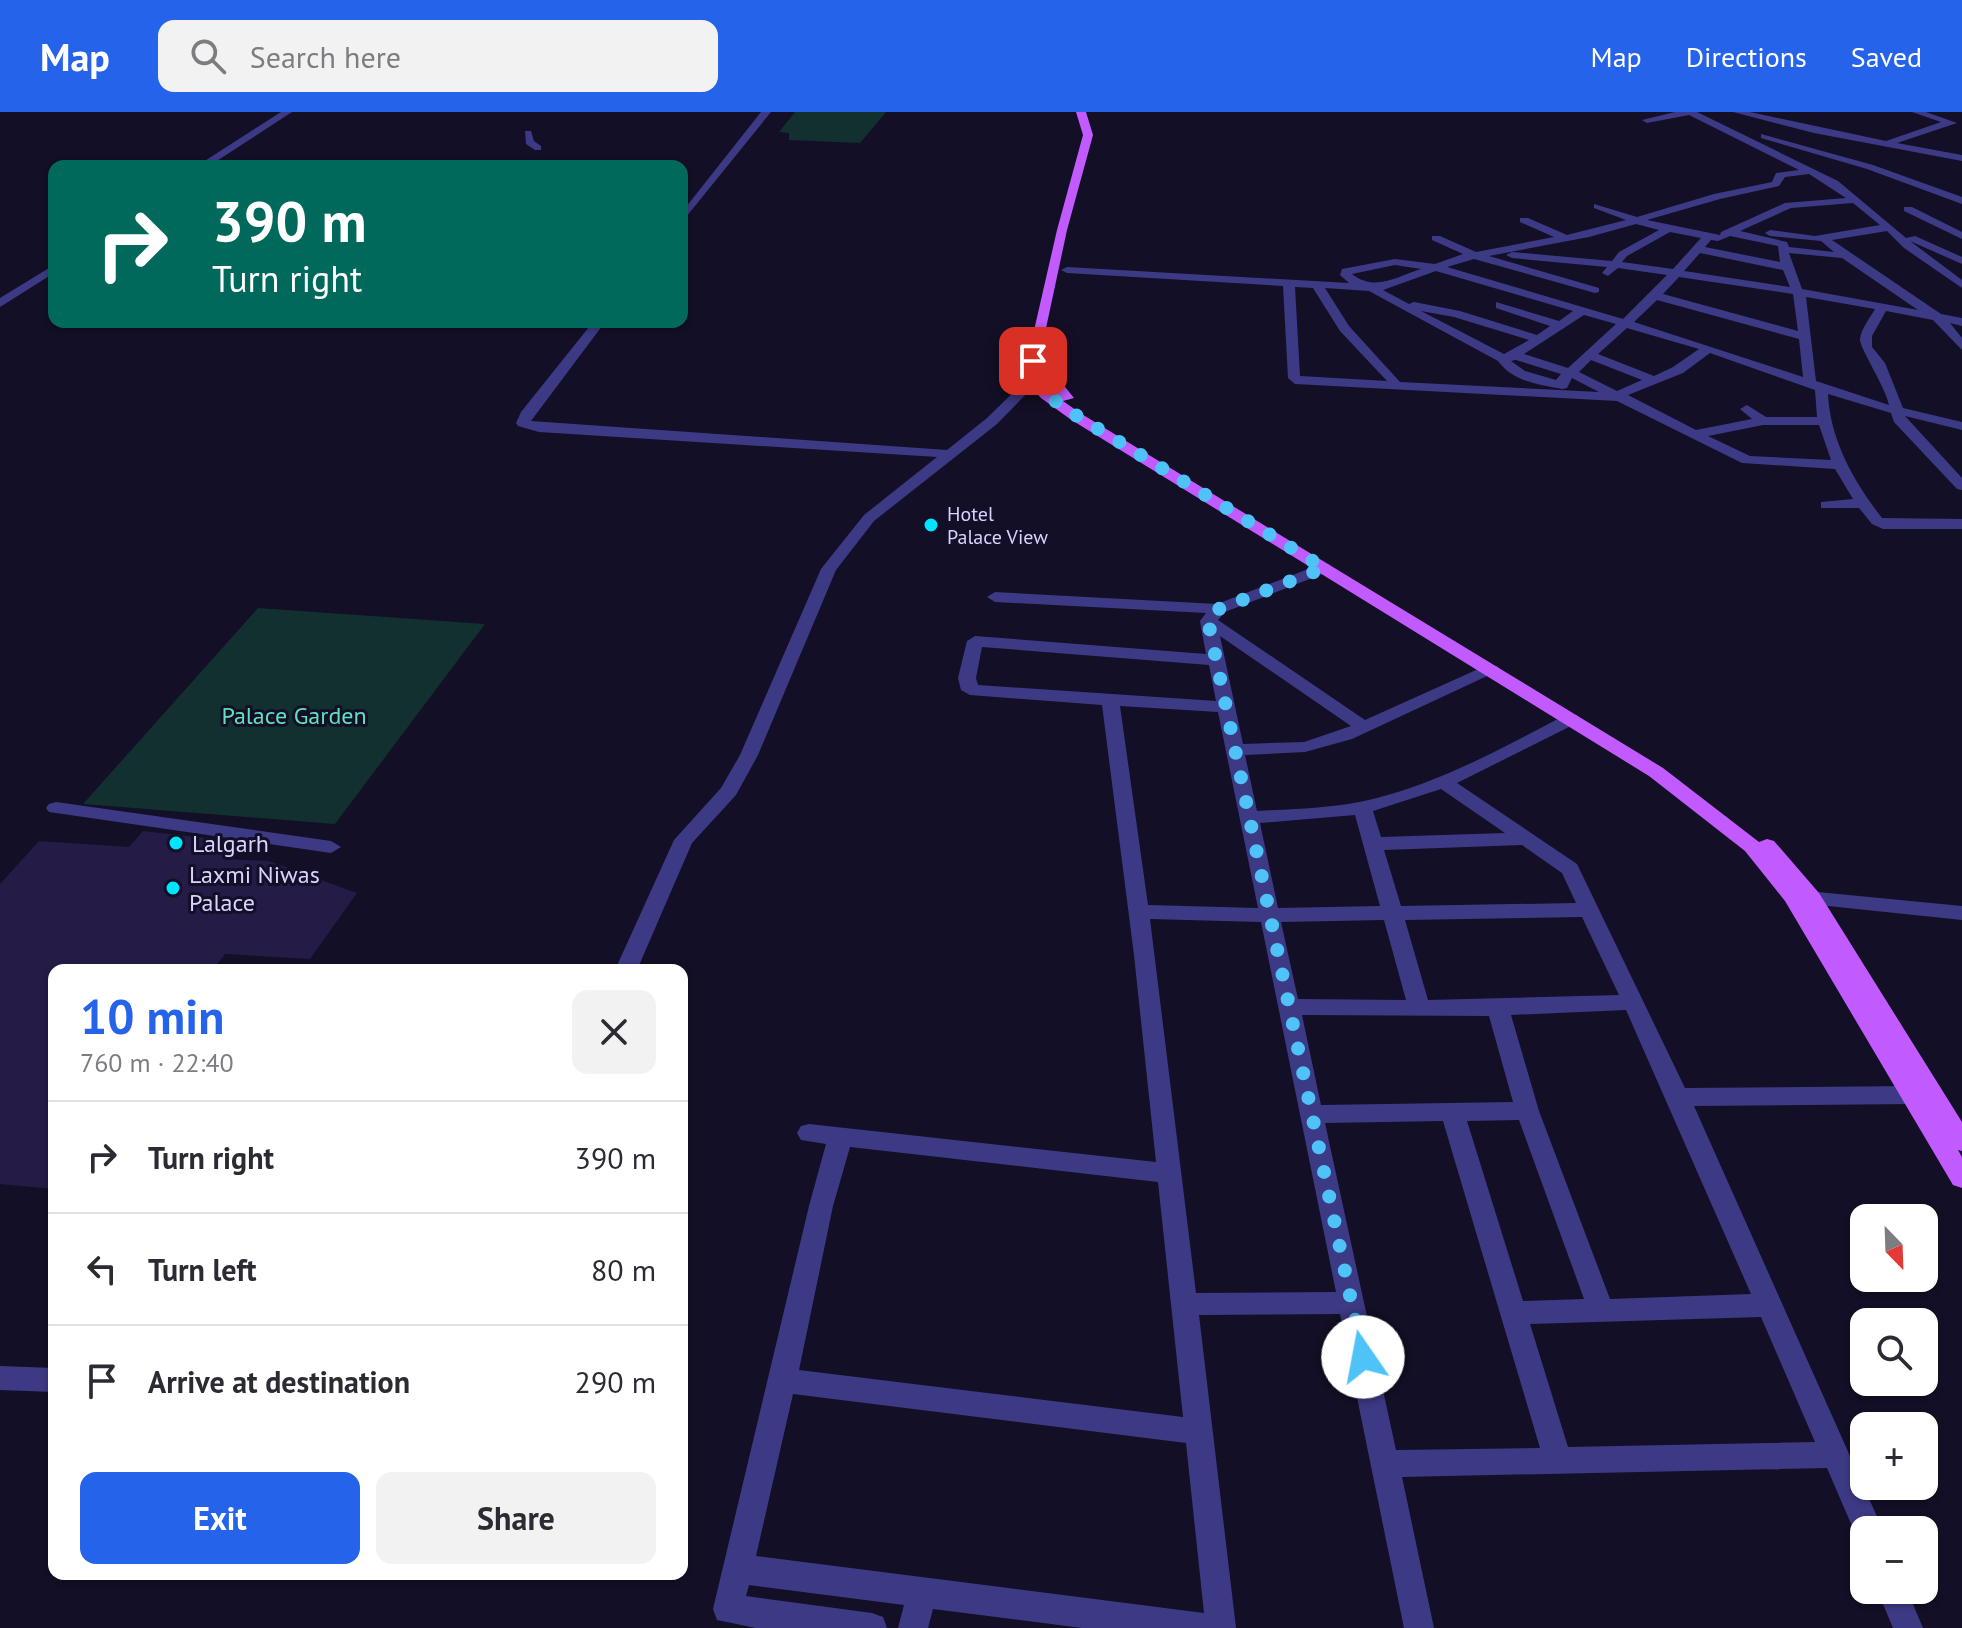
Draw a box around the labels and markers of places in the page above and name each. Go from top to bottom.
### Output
pin [999,327,1067,395]
place label: Hotel Palace View [947,501,1048,550]
marker: Hotel Palace View [922,516,940,534]
place label: Lalgarh [192,828,269,859]
marker: Lalgarh [167,834,185,852]
place label: Laxmi Niwas Palace [189,859,320,918]
marker: Laxmi Niwas Palace [164,879,182,897]

